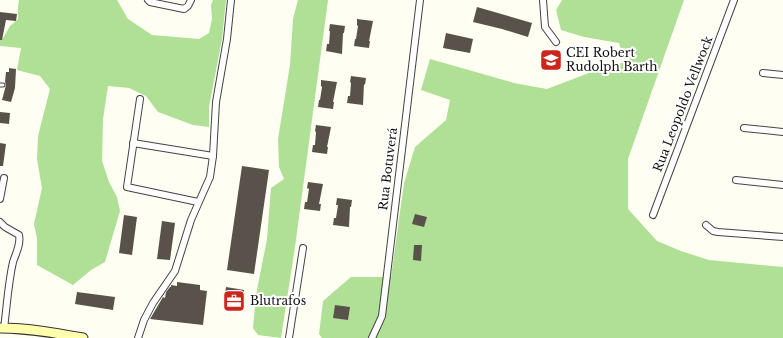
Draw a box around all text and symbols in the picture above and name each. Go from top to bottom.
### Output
street label: Rua Leopoldo Vellwock [650,33,716,174]
place label: CEI Robert Rudolph Barth [566,45,658,74]
school or university icon: CEI Robert Rudolph Barth [538,47,564,73]
street label: Rua Botuverá [375,126,400,211]
office icon: Blutrafos [221,288,247,314]
place label: Blutrafos [250,293,306,308]

